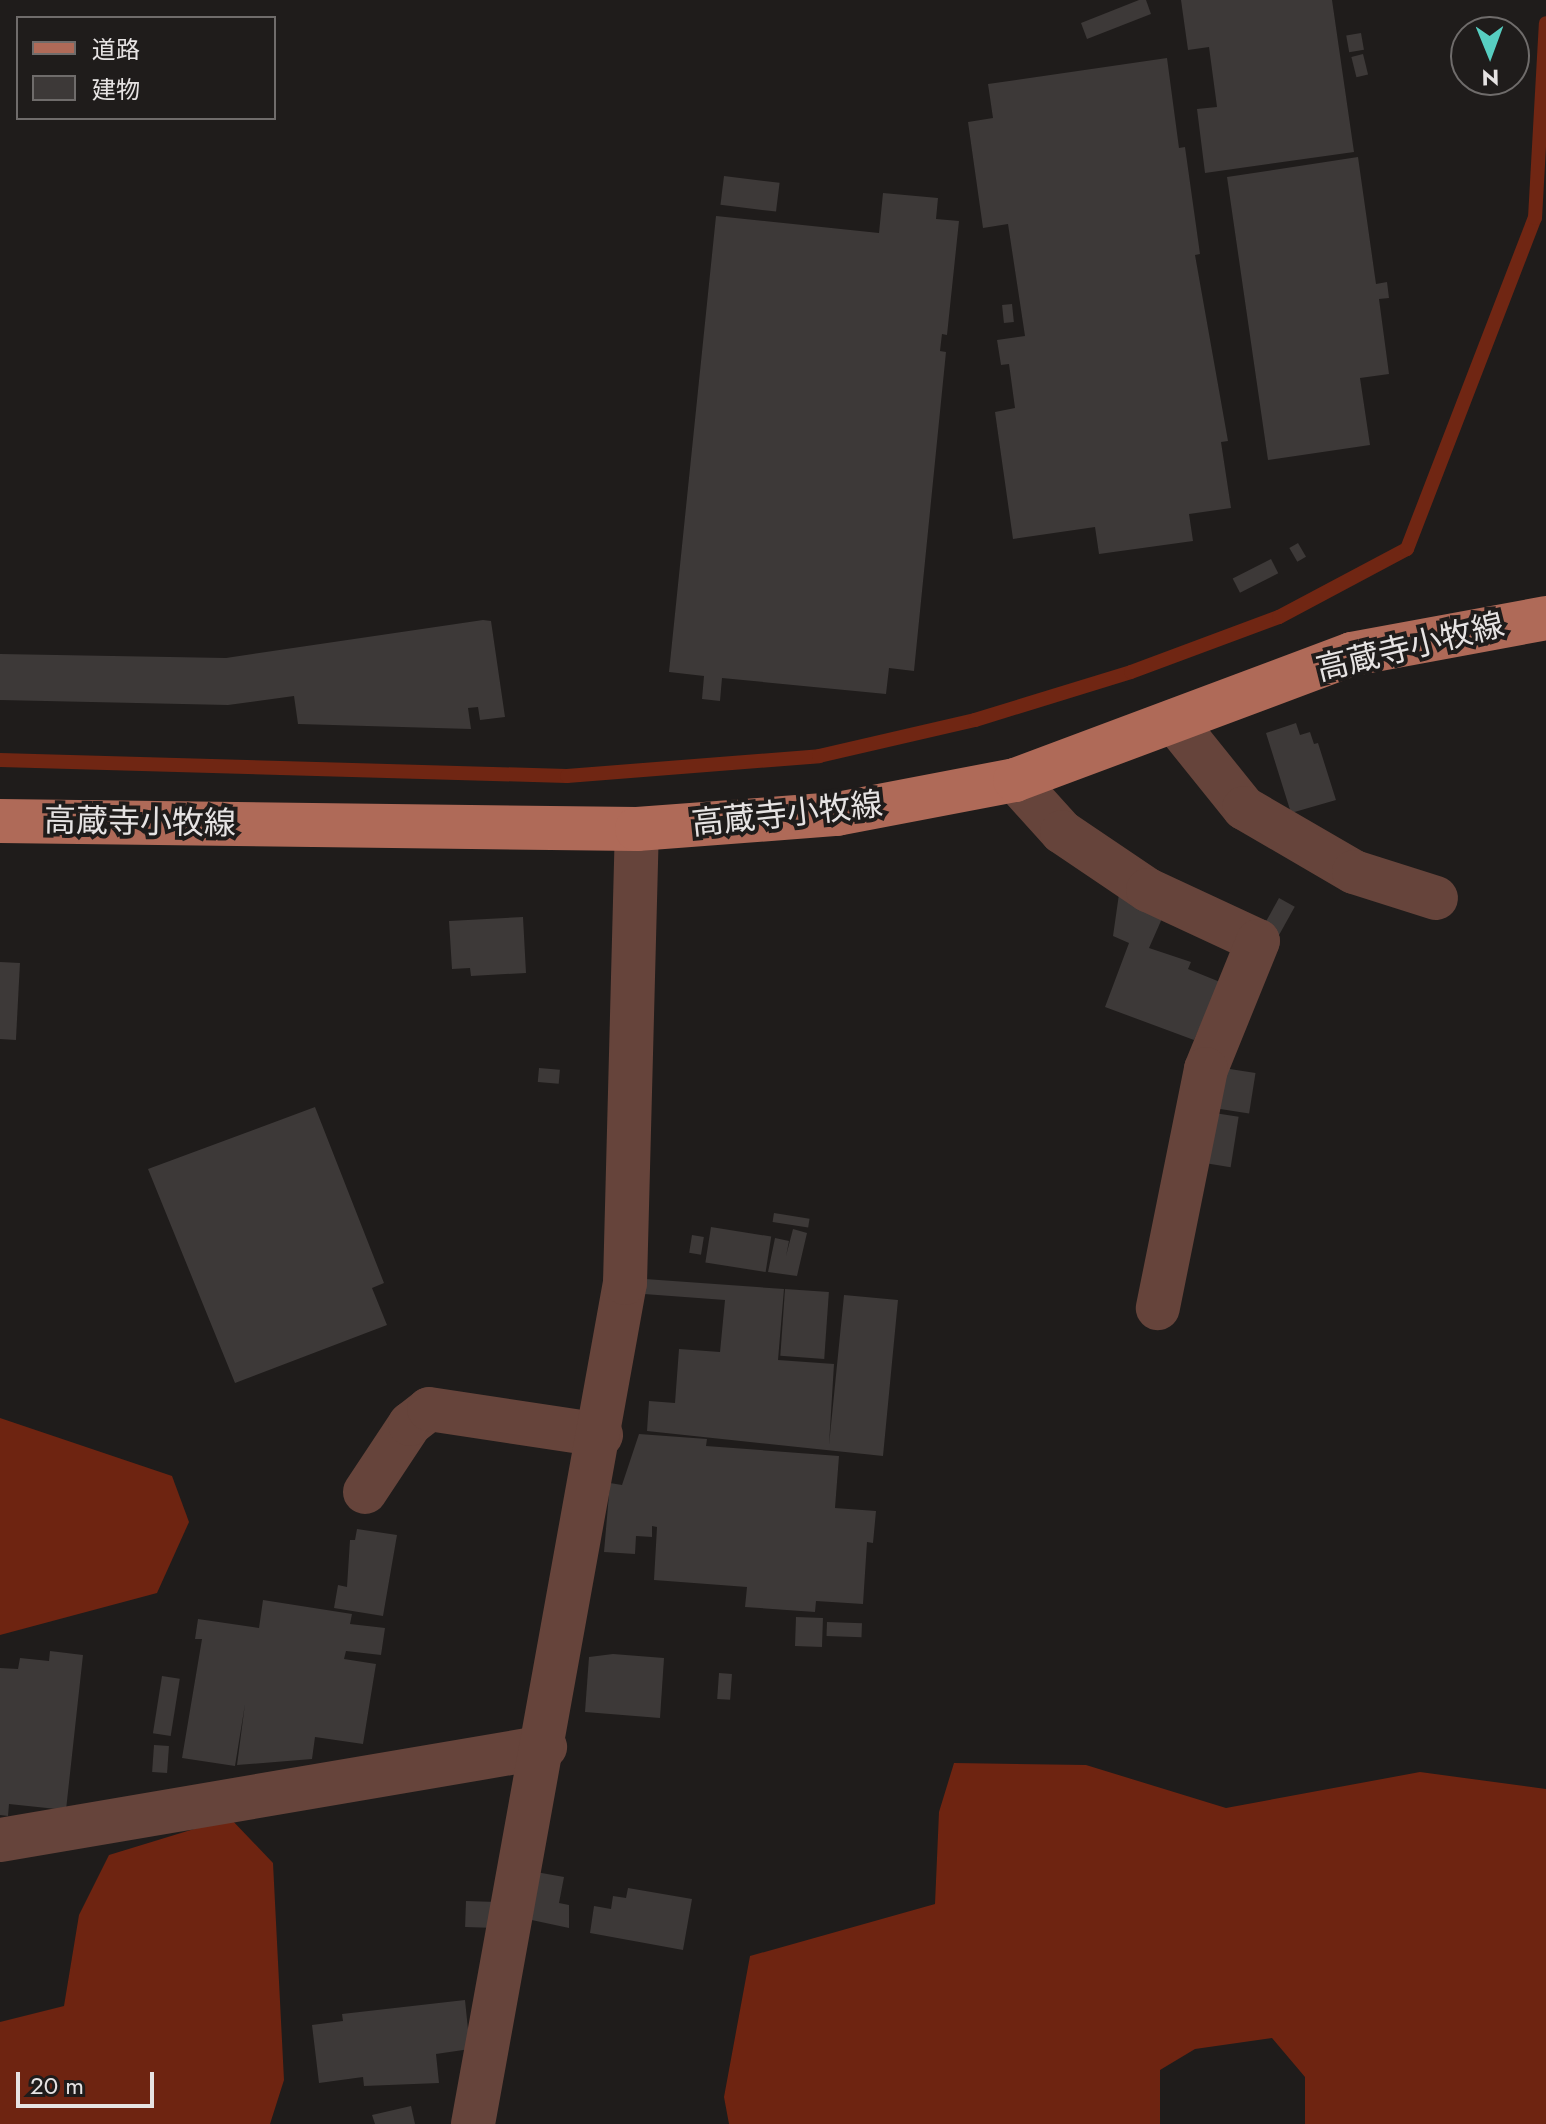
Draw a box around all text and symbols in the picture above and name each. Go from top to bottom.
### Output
legend [16,16,276,120]
north arrow [1450,16,1530,96]
text: 道路 [92,32,140,67]
text: N [1481,62,1499,94]
text: 建物 [92,72,140,107]
street label: 高蔵寺小牧線 [1312,605,1508,689]
street label: 高蔵寺小牧線 [690,785,884,843]
street label: 高蔵寺小牧線 [44,801,236,843]
scale bar [20,2056,158,2106]
text: 20 m [30,2068,84,2103]

